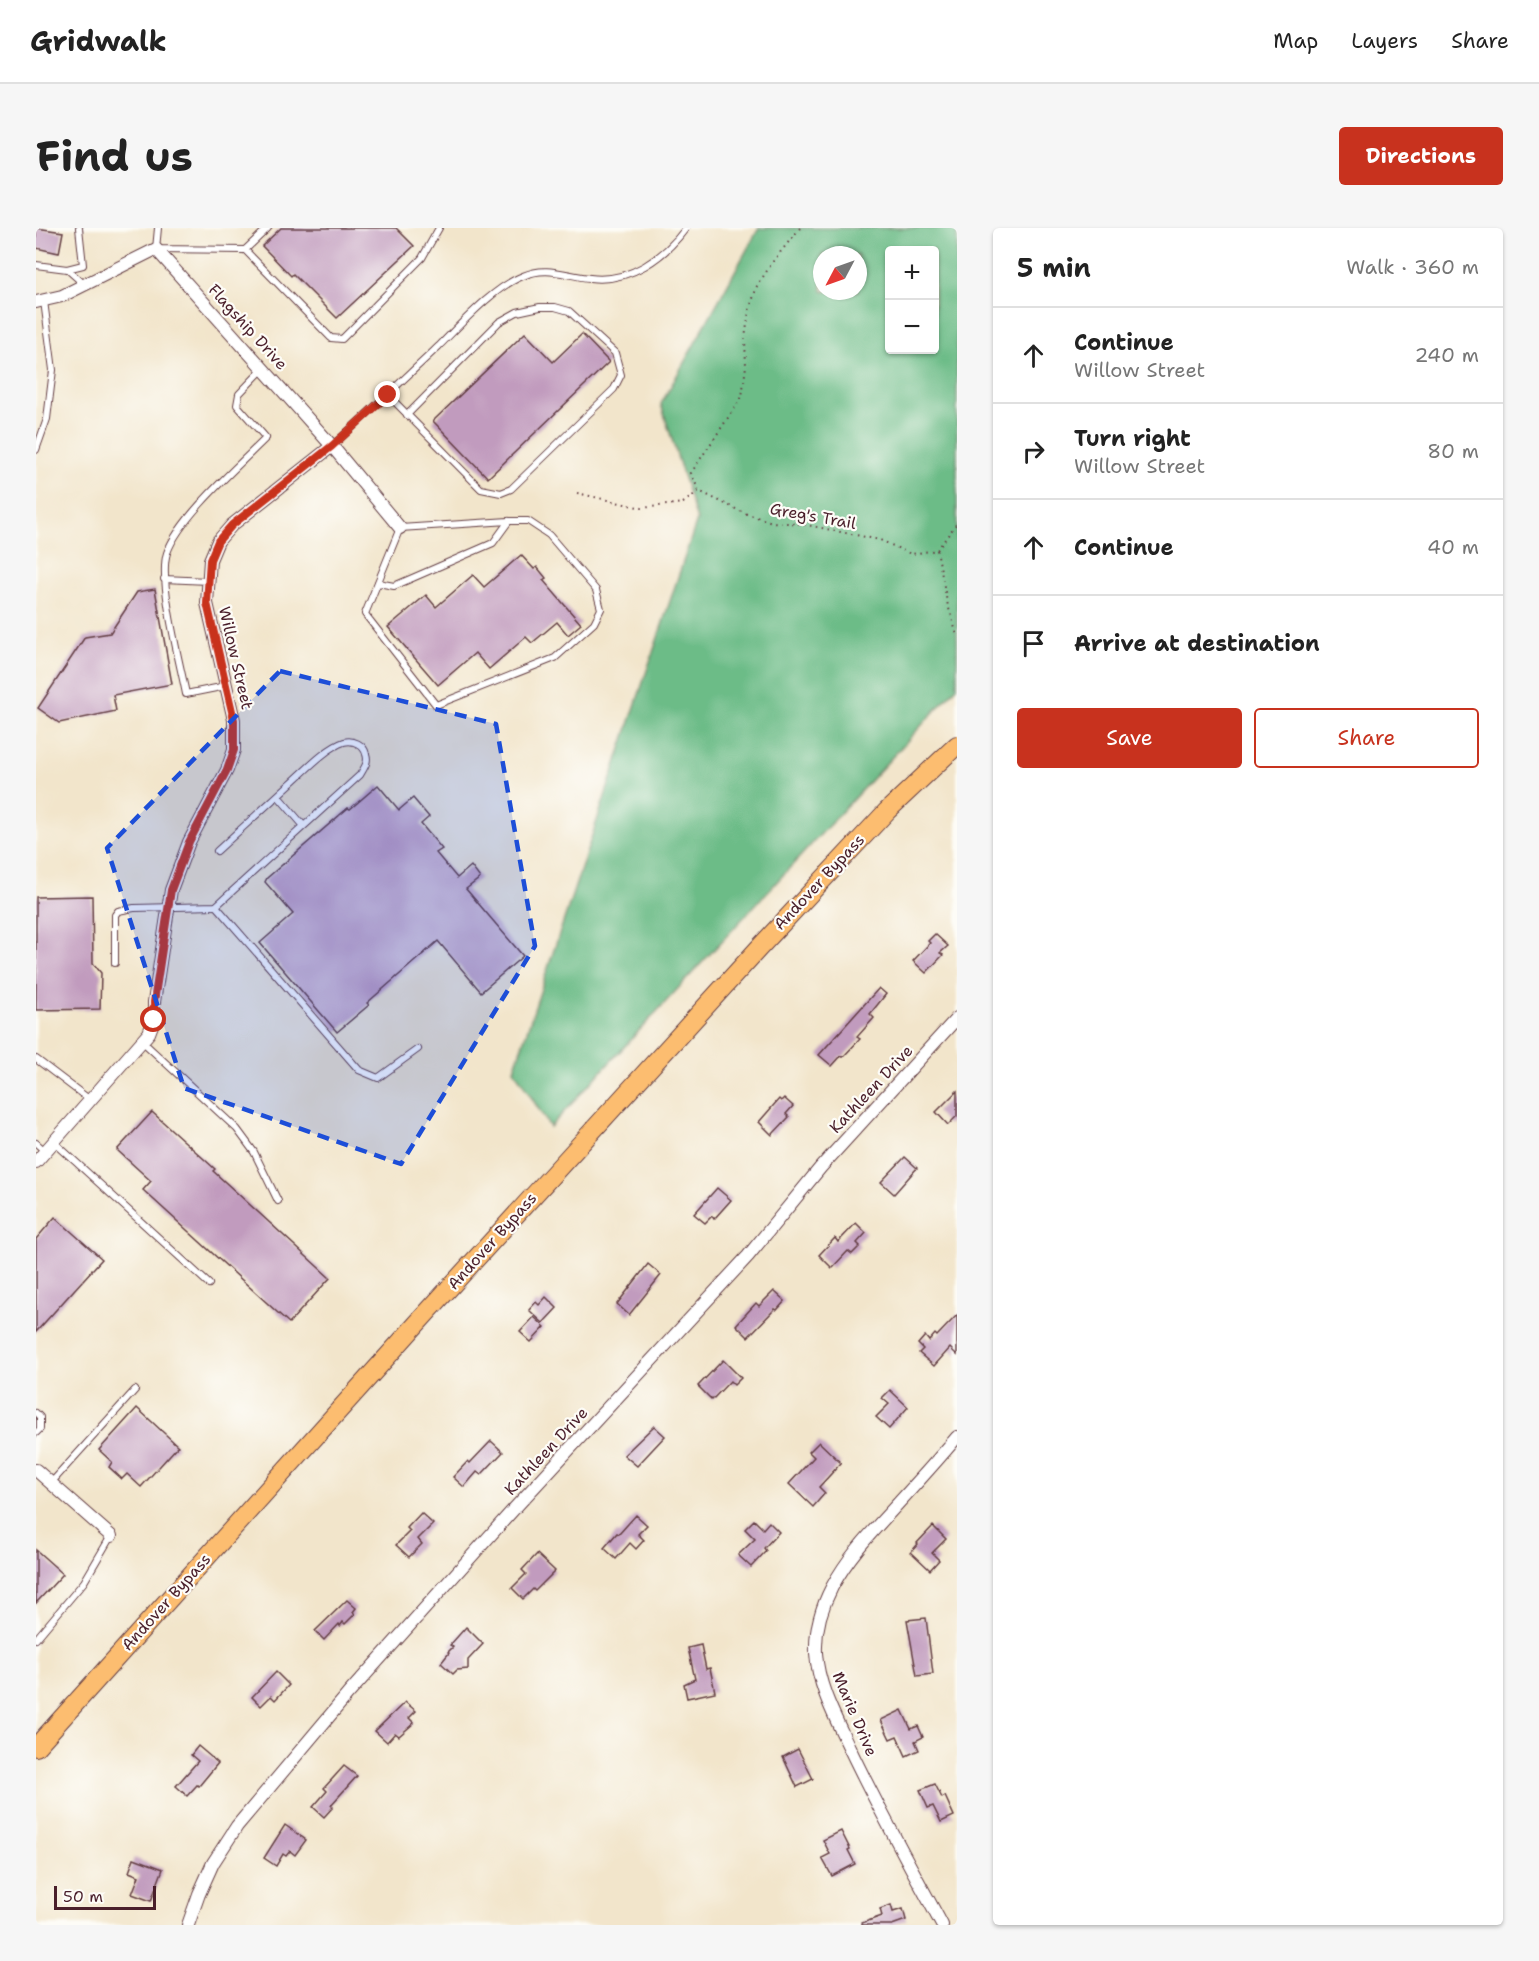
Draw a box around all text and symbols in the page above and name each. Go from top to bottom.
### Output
text: Gridwalk [30,22,167,60]
text: Map [1273,27,1318,55]
text: Layers [1351,27,1418,55]
text: Share [1451,27,1509,55]
button: Directions [1339,127,1503,185]
text: Find us [36,128,193,184]
north arrow [813,246,867,300]
map controls [885,246,939,354]
button: + [885,246,939,300]
text: 5 min [1017,250,1091,285]
text: Walk · 360 m [1346,254,1479,280]
street label: Flagship Drive [204,280,292,374]
button: − [885,300,939,354]
text: Continue [1074,328,1174,357]
icon: ahead [1017,339,1050,372]
text: 240 m [1414,342,1479,368]
text: Willow Street [1074,357,1205,383]
route end [374,381,400,407]
text: Turn right [1074,424,1191,453]
icon: right [1017,435,1050,468]
text: 80 m [1427,438,1479,464]
text: Willow Street [1074,453,1205,479]
street label: Greg's Trail [768,498,858,534]
icon: ahead [1017,531,1050,564]
text: Continue [1074,533,1174,562]
text: 40 m [1427,534,1479,560]
street label: Willow Street [214,604,258,712]
icon: arrive [1017,627,1050,660]
text: Arrive at destination [1074,629,1320,658]
button: Save [1017,708,1242,768]
button: Share [1254,708,1479,768]
street label: Andover Bypass [769,829,869,934]
route start [140,1006,166,1032]
street label: Kathleen Drive [825,1040,917,1138]
street label: Andover Bypass [443,1188,541,1294]
street label: Kathleen Drive [500,1402,592,1500]
street label: Andover Bypass [117,1549,215,1655]
street label: Marie Drive [828,1668,882,1760]
scale bar [54,1883,156,1910]
text: 50 m [63,1886,103,1907]

